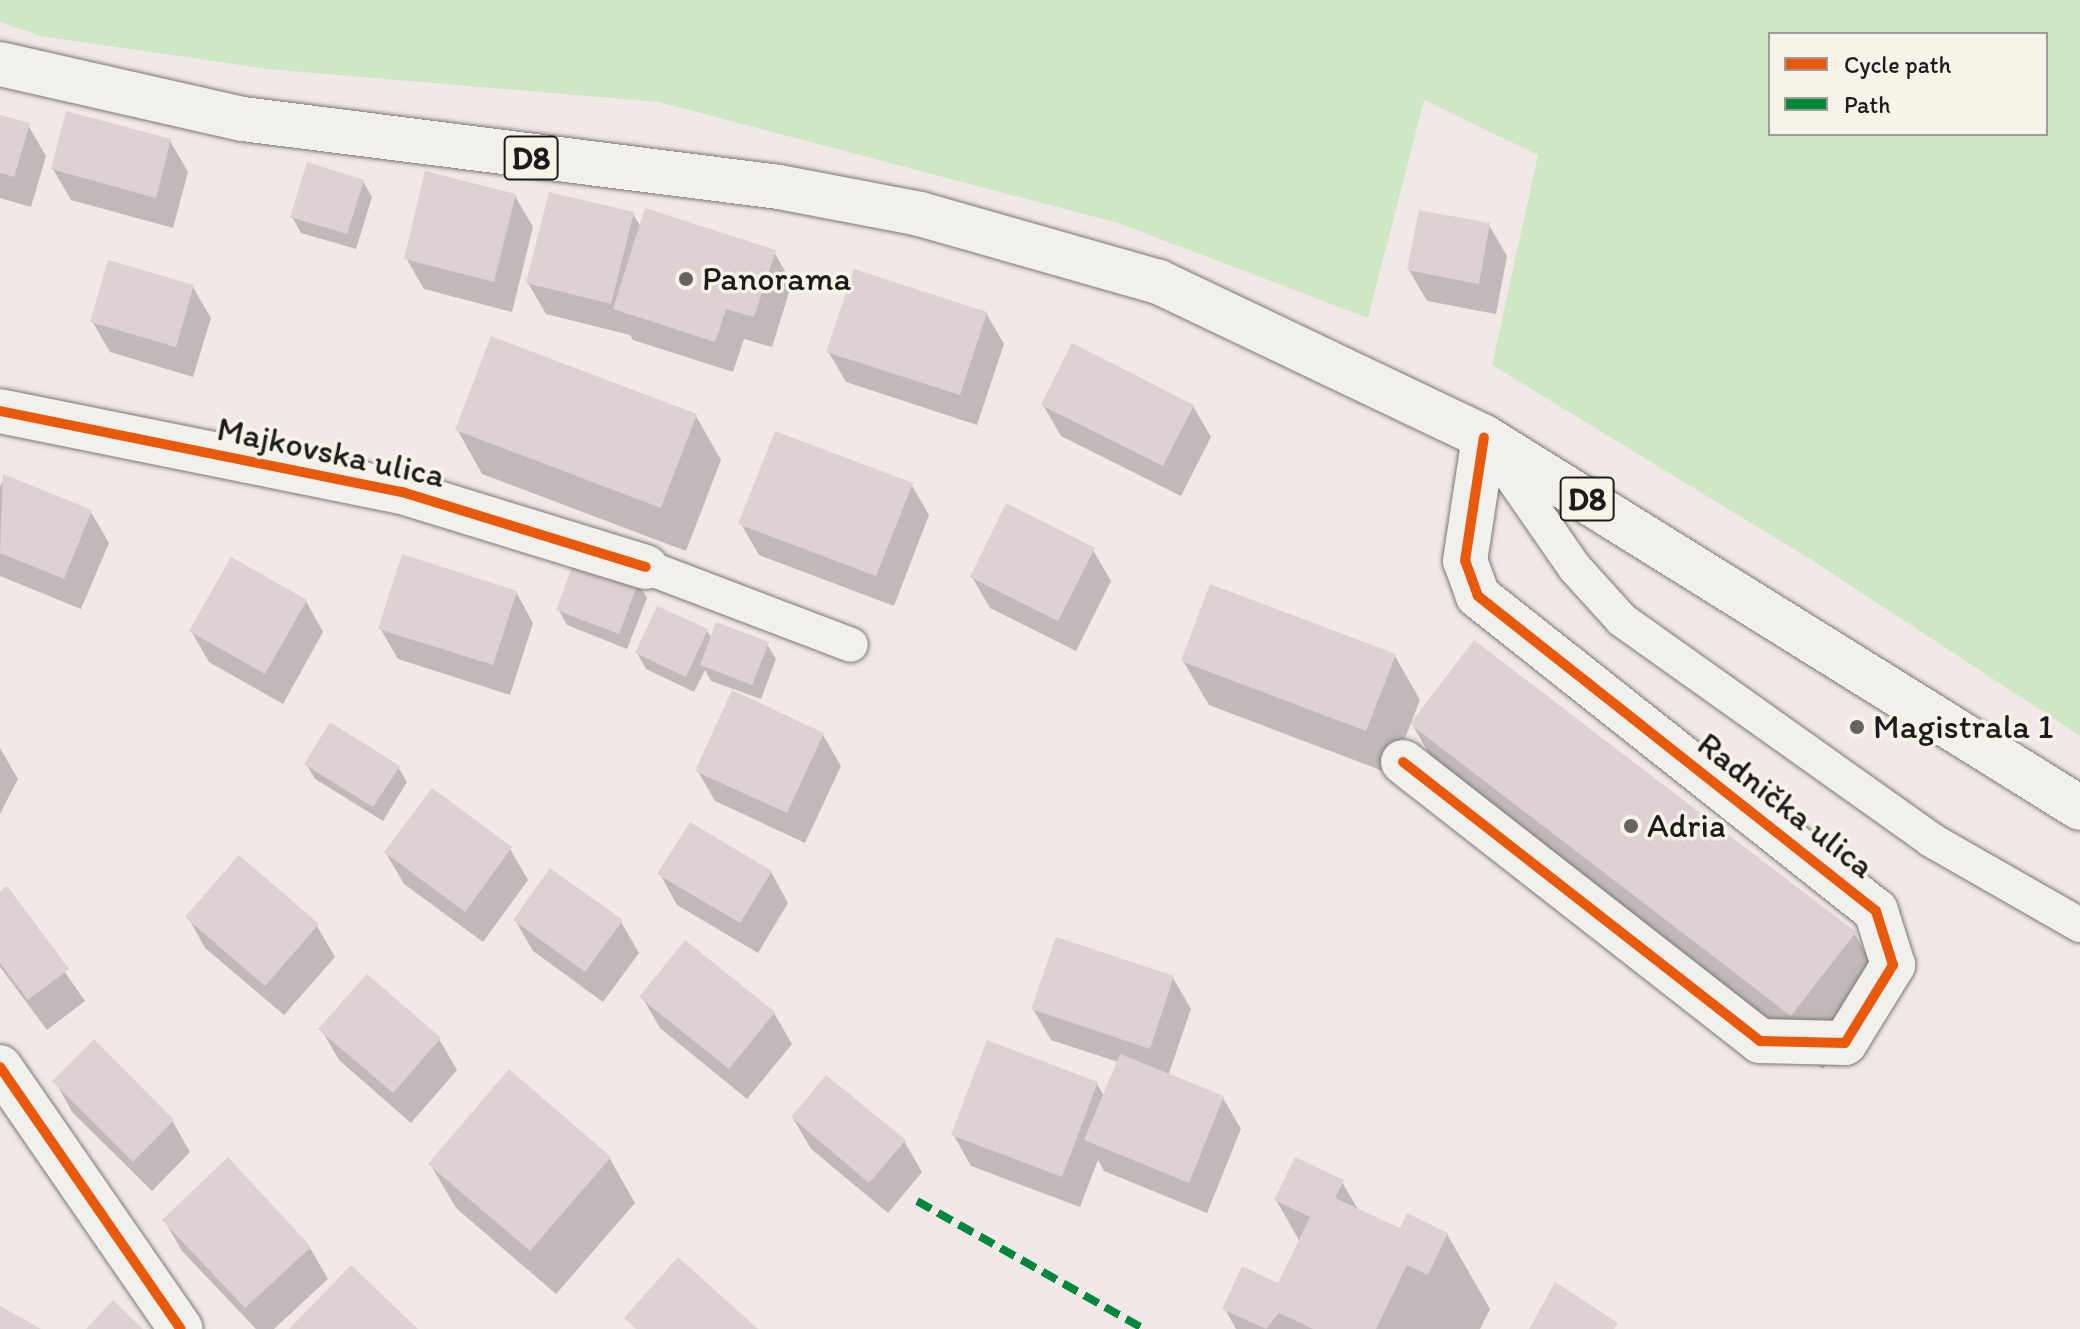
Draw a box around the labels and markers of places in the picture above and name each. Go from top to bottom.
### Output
place label: Panorama [702,259,851,299]
marker: Panorama [677,270,695,288]
place label: Magistrala 1 [1873,707,2053,747]
marker: Magistrala 1 [1848,718,1866,736]
place label: Adria [1647,806,1726,846]
marker: Adria [1622,817,1640,835]

